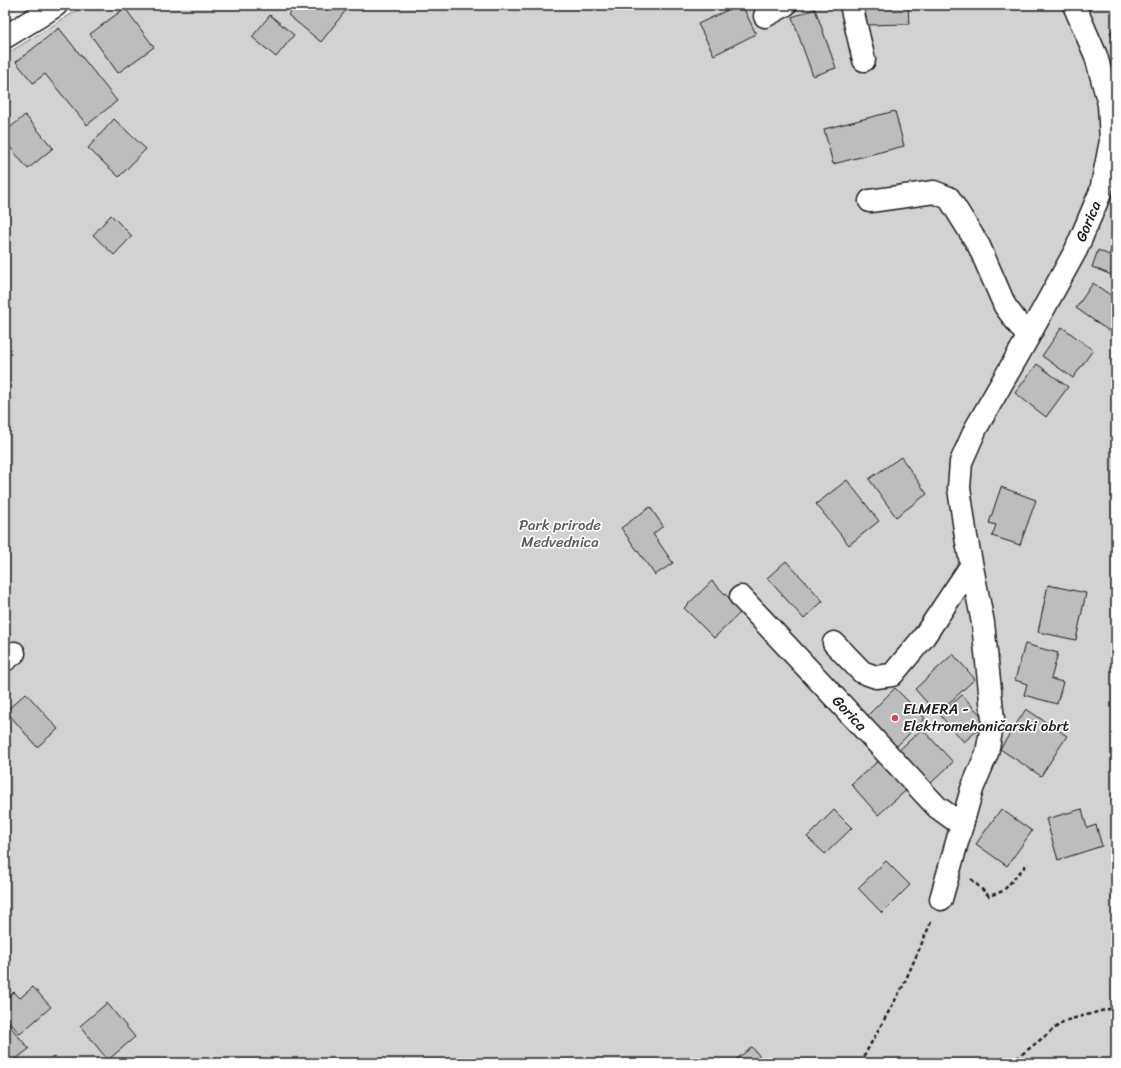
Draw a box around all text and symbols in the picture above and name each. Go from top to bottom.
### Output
street label: Gorica [1068,196,1109,246]
park label: Park prirode Medvednica [519,512,601,555]
street label: Gorica [826,689,874,738]
place label: ELMERA - Elektromehaničarski obrt [903,696,1070,739]
marker: ELMERA - Elektromehaničarski obrt [890,713,900,723]

